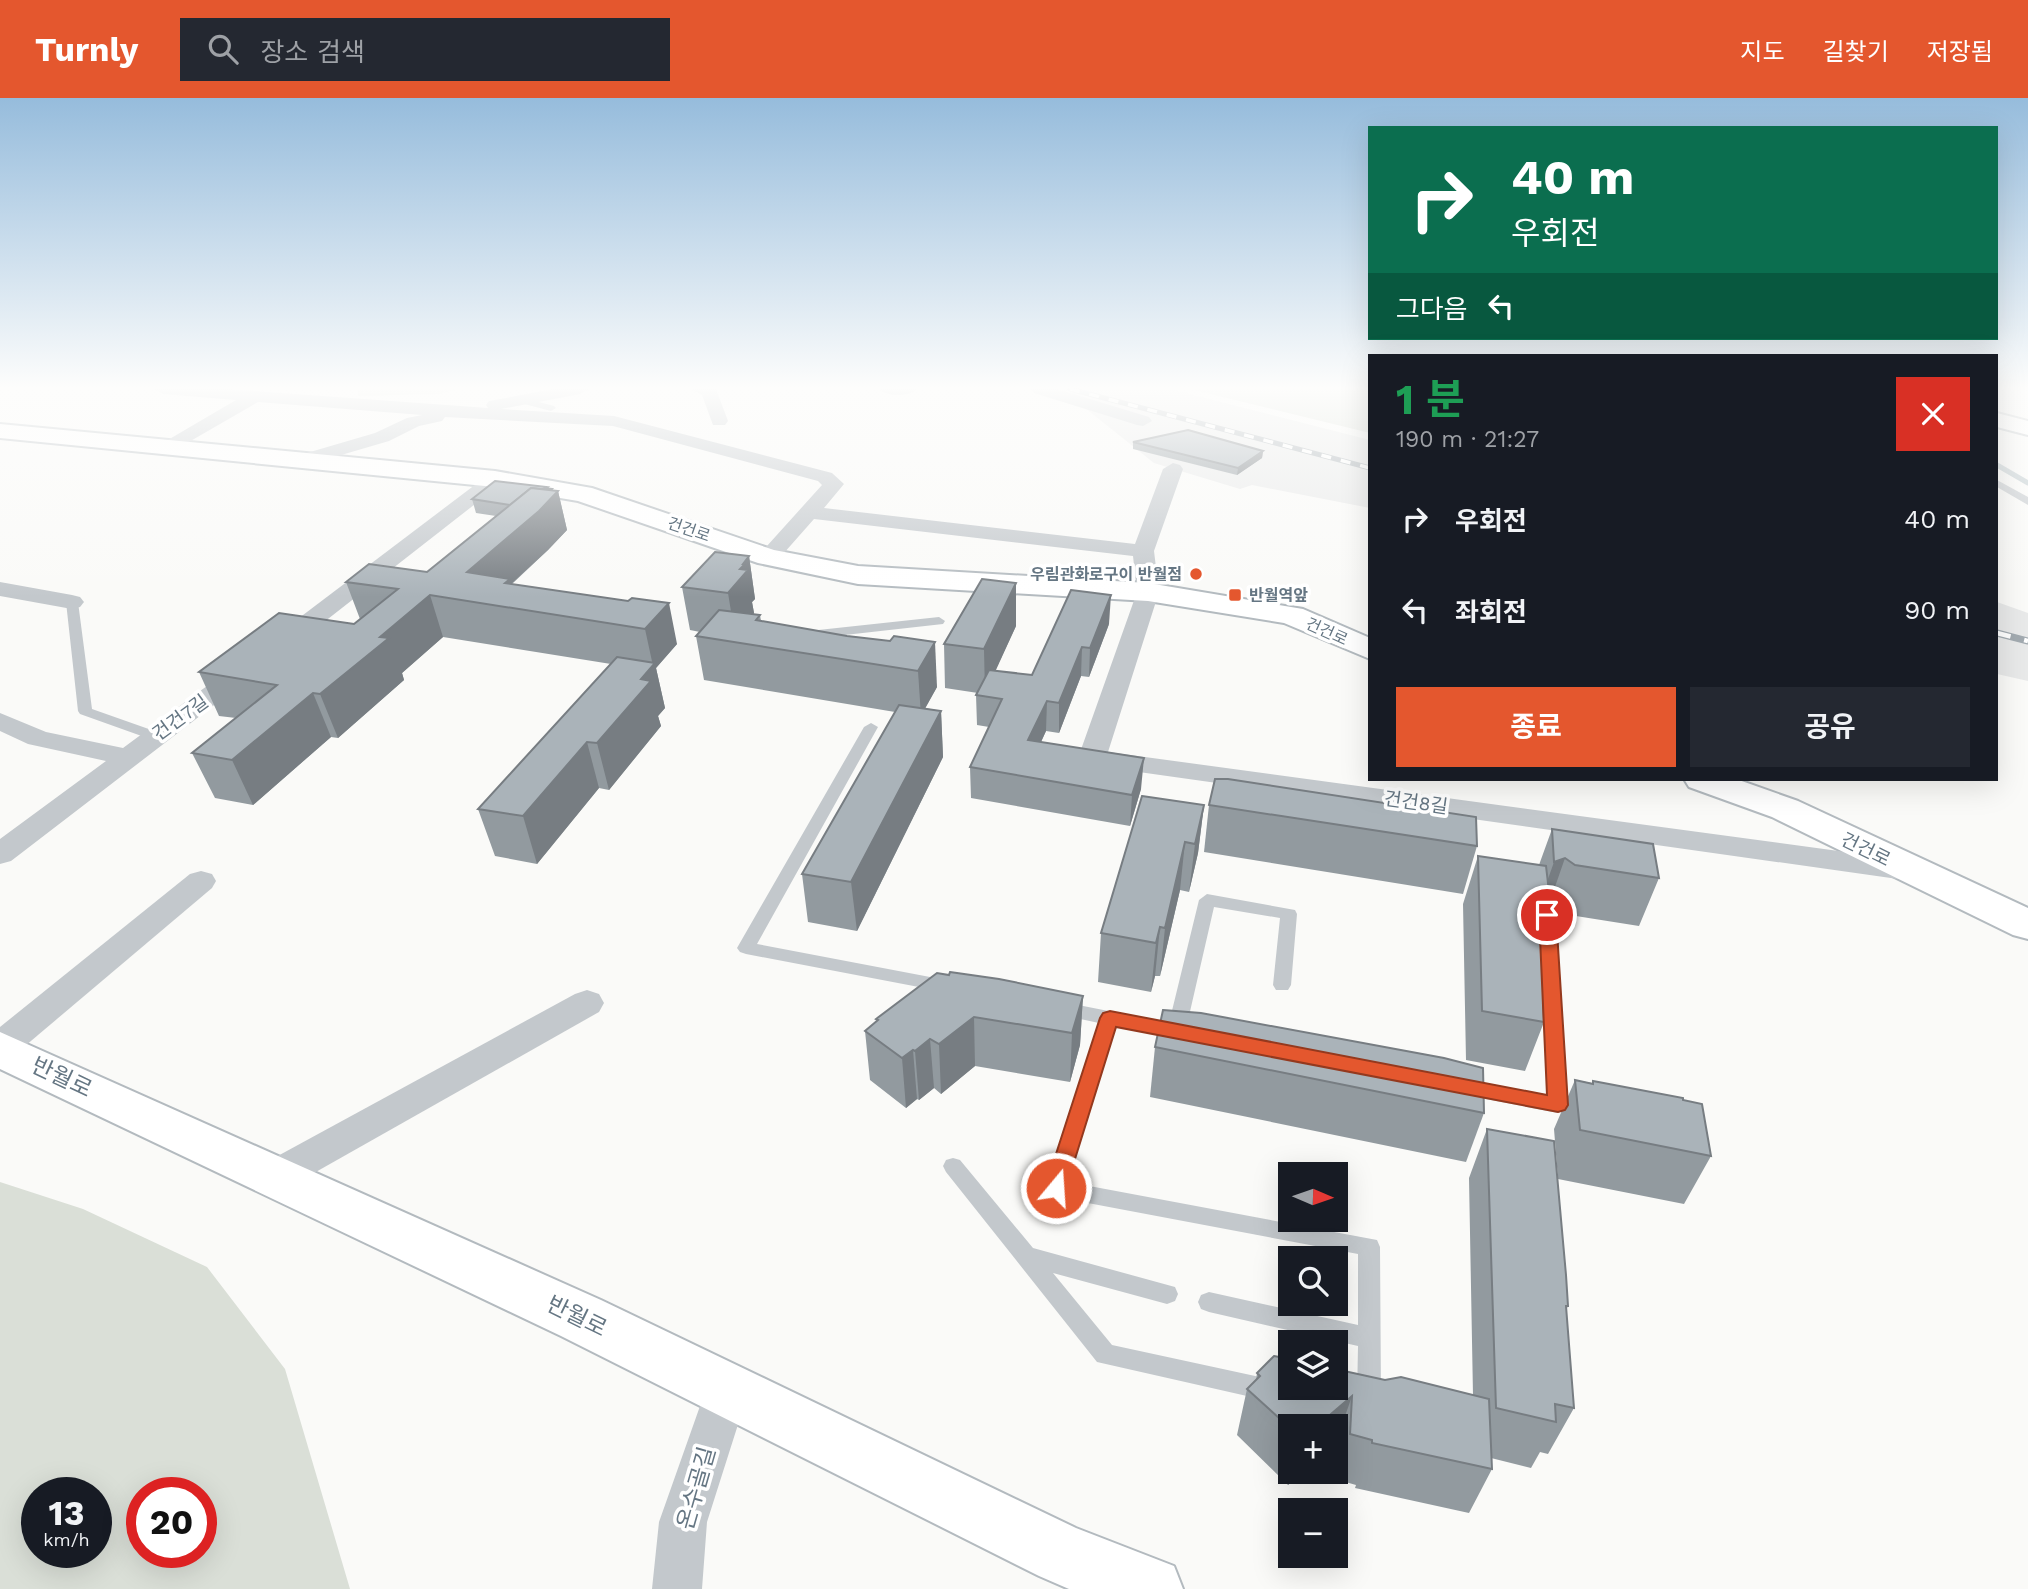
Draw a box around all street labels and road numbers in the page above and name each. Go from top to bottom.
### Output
street label: 건건로 [665,513,713,546]
street label: 건건로 [1303,614,1351,649]
street label: 건건7길 [148,690,213,745]
street label: 건건8길 [1383,787,1449,818]
street label: 건건로 [1837,828,1894,871]
street label: 반월로 [27,1052,96,1103]
street label: 반월로 [542,1290,611,1342]
street label: 온수골길 [672,1444,721,1533]

